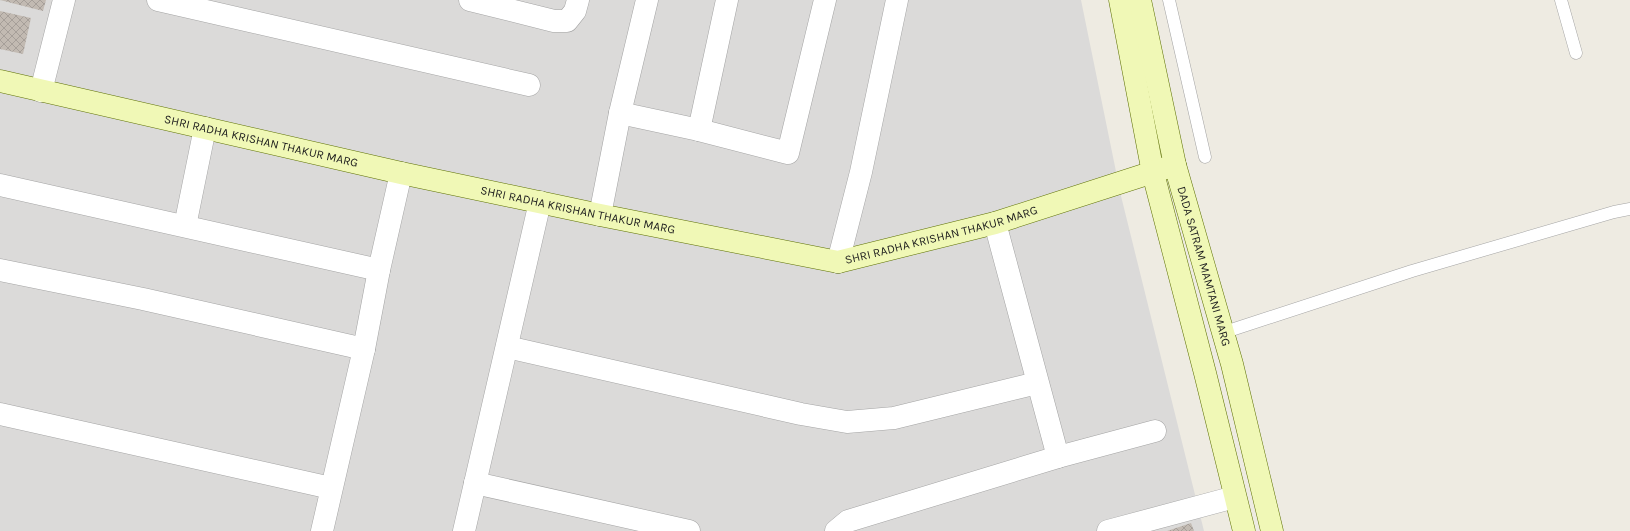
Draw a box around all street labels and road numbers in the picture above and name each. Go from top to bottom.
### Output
street label: SHRI RADHA KRISHAN THAKUR MARG [163,112,360,170]
street label: SHRI RADHA KRISHAN THAKUR MARG [479,183,676,237]
street label: DADA SATRAM MAMTANI MARG [1174,185,1234,348]
street label: SHRI RADHA KRISHAN THAKUR MARG [843,203,1039,267]

